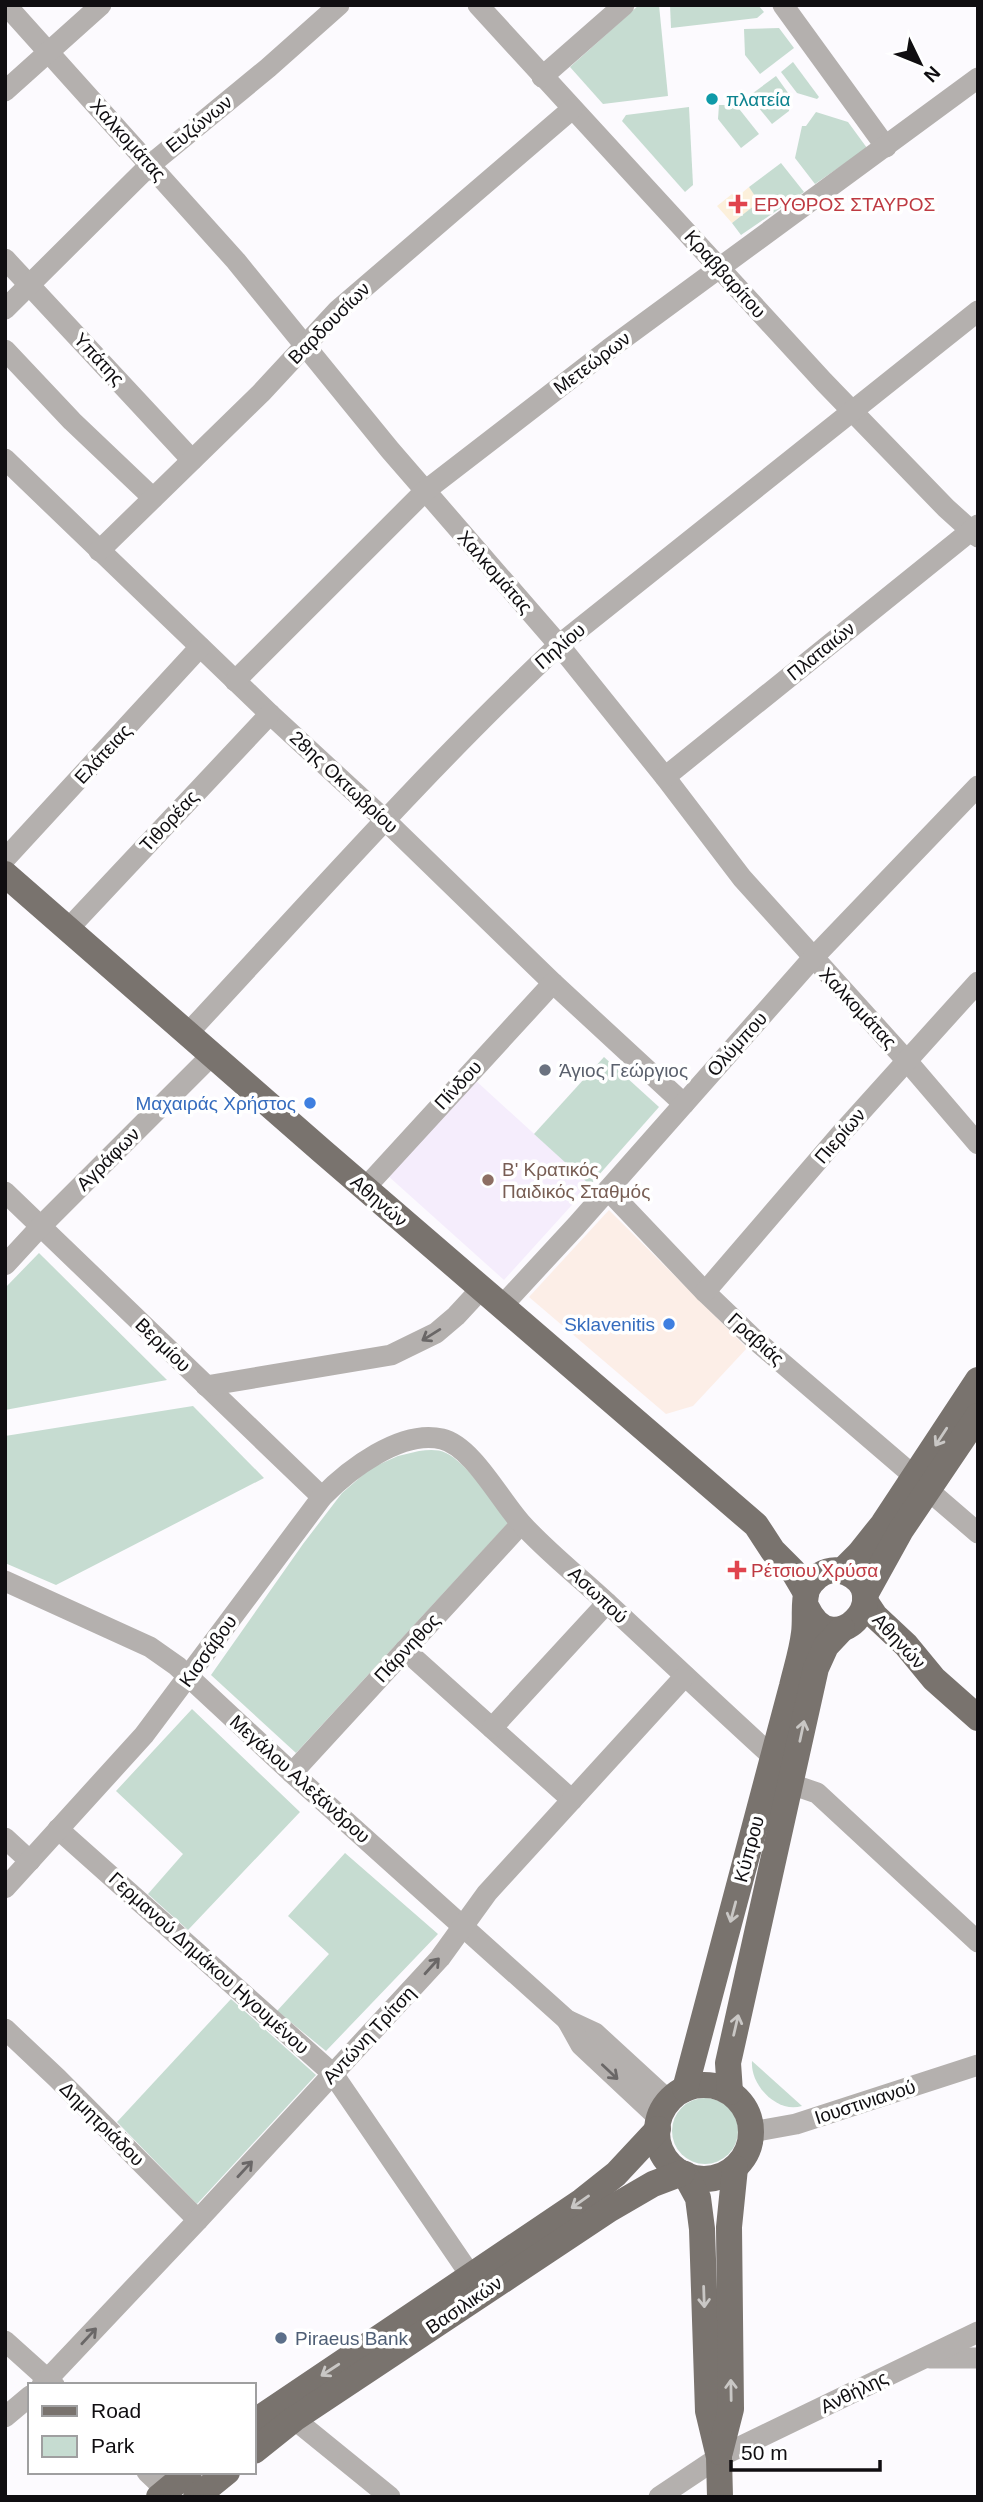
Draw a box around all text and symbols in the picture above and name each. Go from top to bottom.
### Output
north arrow [885,28,955,98]
text: N [920,62,944,86]
place label: πλατεία [726,89,791,110]
street label: Ευζώνων [162,91,236,157]
marker: πλατεία [704,91,720,107]
street label: Χαλκομάτας [86,95,170,185]
marker: ΕΡΥΘΡΟΣ ΣΤΑΥΡΟΣ [728,194,748,214]
place label: ΕΡΥΘΡΟΣ ΣΤΑΥΡΟΣ [754,194,935,215]
street label: Κραββαρίτου [680,226,770,322]
street label: Βαρδουσίων [284,278,374,368]
street label: Μετεώρων [550,327,634,399]
street label: Υπάτης [70,329,128,389]
street label: Χαλκομάτας [454,527,536,617]
street label: Πλαταιών [783,617,859,685]
street label: Πηλίου [531,619,589,673]
street label: Ελάτειας [70,720,136,788]
street label: 28ης Οκτωβρίου [286,727,402,837]
street label: Τιθορέας [136,786,202,856]
street label: Χαλκομάτας [815,963,901,1053]
street label: Ολύμπου [703,1008,771,1080]
street label: Πίνδου [430,1056,486,1114]
place label: Άγιος Γεώργιος [559,1060,688,1081]
marker: Άγιος Γεώργιος [537,1062,553,1078]
place label: Μαχαιράς Χρήστος [136,1093,296,1114]
marker: Μαχαιράς Χρήστος [302,1095,318,1111]
street label: Πιερίων [810,1104,870,1168]
street label: Αγράφων [72,1123,144,1195]
place label: B' Κρατικός Παιδικός Σταθμός [502,1159,650,1202]
street label: Αθηνών [347,1171,411,1231]
marker: B' Κρατικός Παιδικός Σταθμός [480,1172,496,1188]
street label: Γραβιάς [724,1309,788,1369]
street label: Βερμίου [131,1314,195,1376]
place label: Sklavenitis [564,1314,655,1335]
marker: Sklavenitis [661,1316,677,1332]
one-way arrow [422,1327,441,1342]
one-way arrow [933,1427,948,1446]
place label: Ρέτσιου Χρύσα [751,1560,878,1581]
marker: Ρέτσιου Χρύσα [729,1562,745,1578]
street label: Ασωπού [564,1563,632,1627]
street label: Πάρνηθος [370,1609,444,1687]
street label: Αθηνών [868,1609,930,1673]
street label: Κισσάβου [175,1611,241,1691]
street label: Μεγάλου Αλεξάνδρου [226,1711,374,1847]
one-way arrow [796,1720,810,1743]
street label: Κύπρου [730,1813,768,1885]
street label: Γερμανού Δημάκου Ηγουμένου [105,1868,313,2058]
one-way arrow [726,1900,739,1923]
one-way arrow [424,1957,440,1975]
street label: Αντώνη Τρίτση [319,1982,419,2088]
one-way arrow [730,2014,744,2037]
one-way arrow [601,2063,618,2080]
street label: Ιουστινιανού [812,2076,918,2128]
street label: Δημητριάδου [56,2078,148,2170]
one-way arrow [236,2161,253,2178]
one-way arrow [571,2195,590,2209]
street label: Βασιλικών [422,2272,506,2338]
one-way arrow [698,2286,711,2309]
one-way arrow [81,2327,98,2344]
place label: Piraeus Bank [295,2328,409,2349]
marker: Piraeus Bank [273,2330,289,2346]
one-way arrow [321,2363,341,2377]
street label: Ανθήλης [817,2367,891,2417]
one-way arrow [724,2379,738,2402]
legend [28,2383,256,2474]
text: Road [91,2399,141,2422]
scale bar [731,2428,880,2472]
text: Park [91,2434,135,2457]
text: 50 m [741,2441,788,2464]

